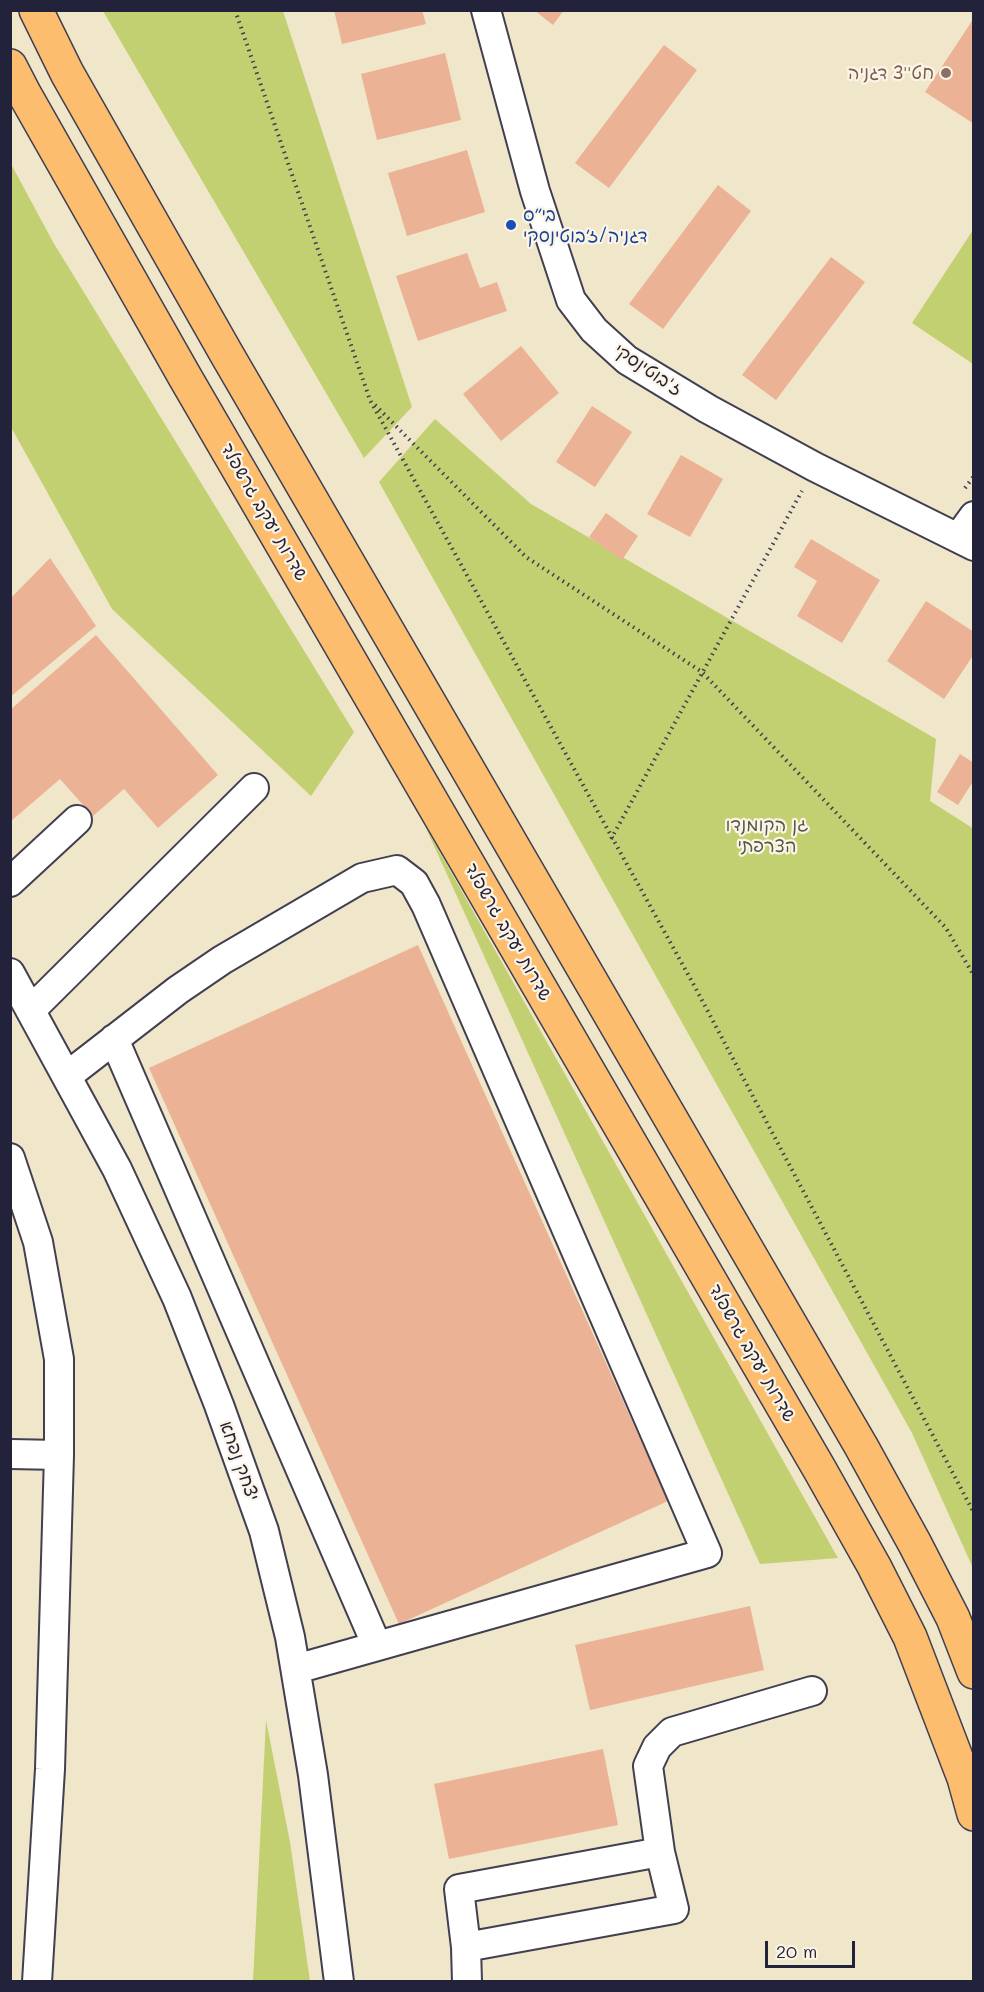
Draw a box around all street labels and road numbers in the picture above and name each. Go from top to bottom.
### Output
street label: ז'בוטינסקי [610,339,686,401]
street label: שדרות יעקב גרשפלד [216,439,312,585]
street label: שדרות יעקב גרשפלד [460,859,556,1005]
street label: שדרות יעקב גרשפלד [704,1280,800,1426]
street label: יצחק נפחא [215,1418,263,1504]

